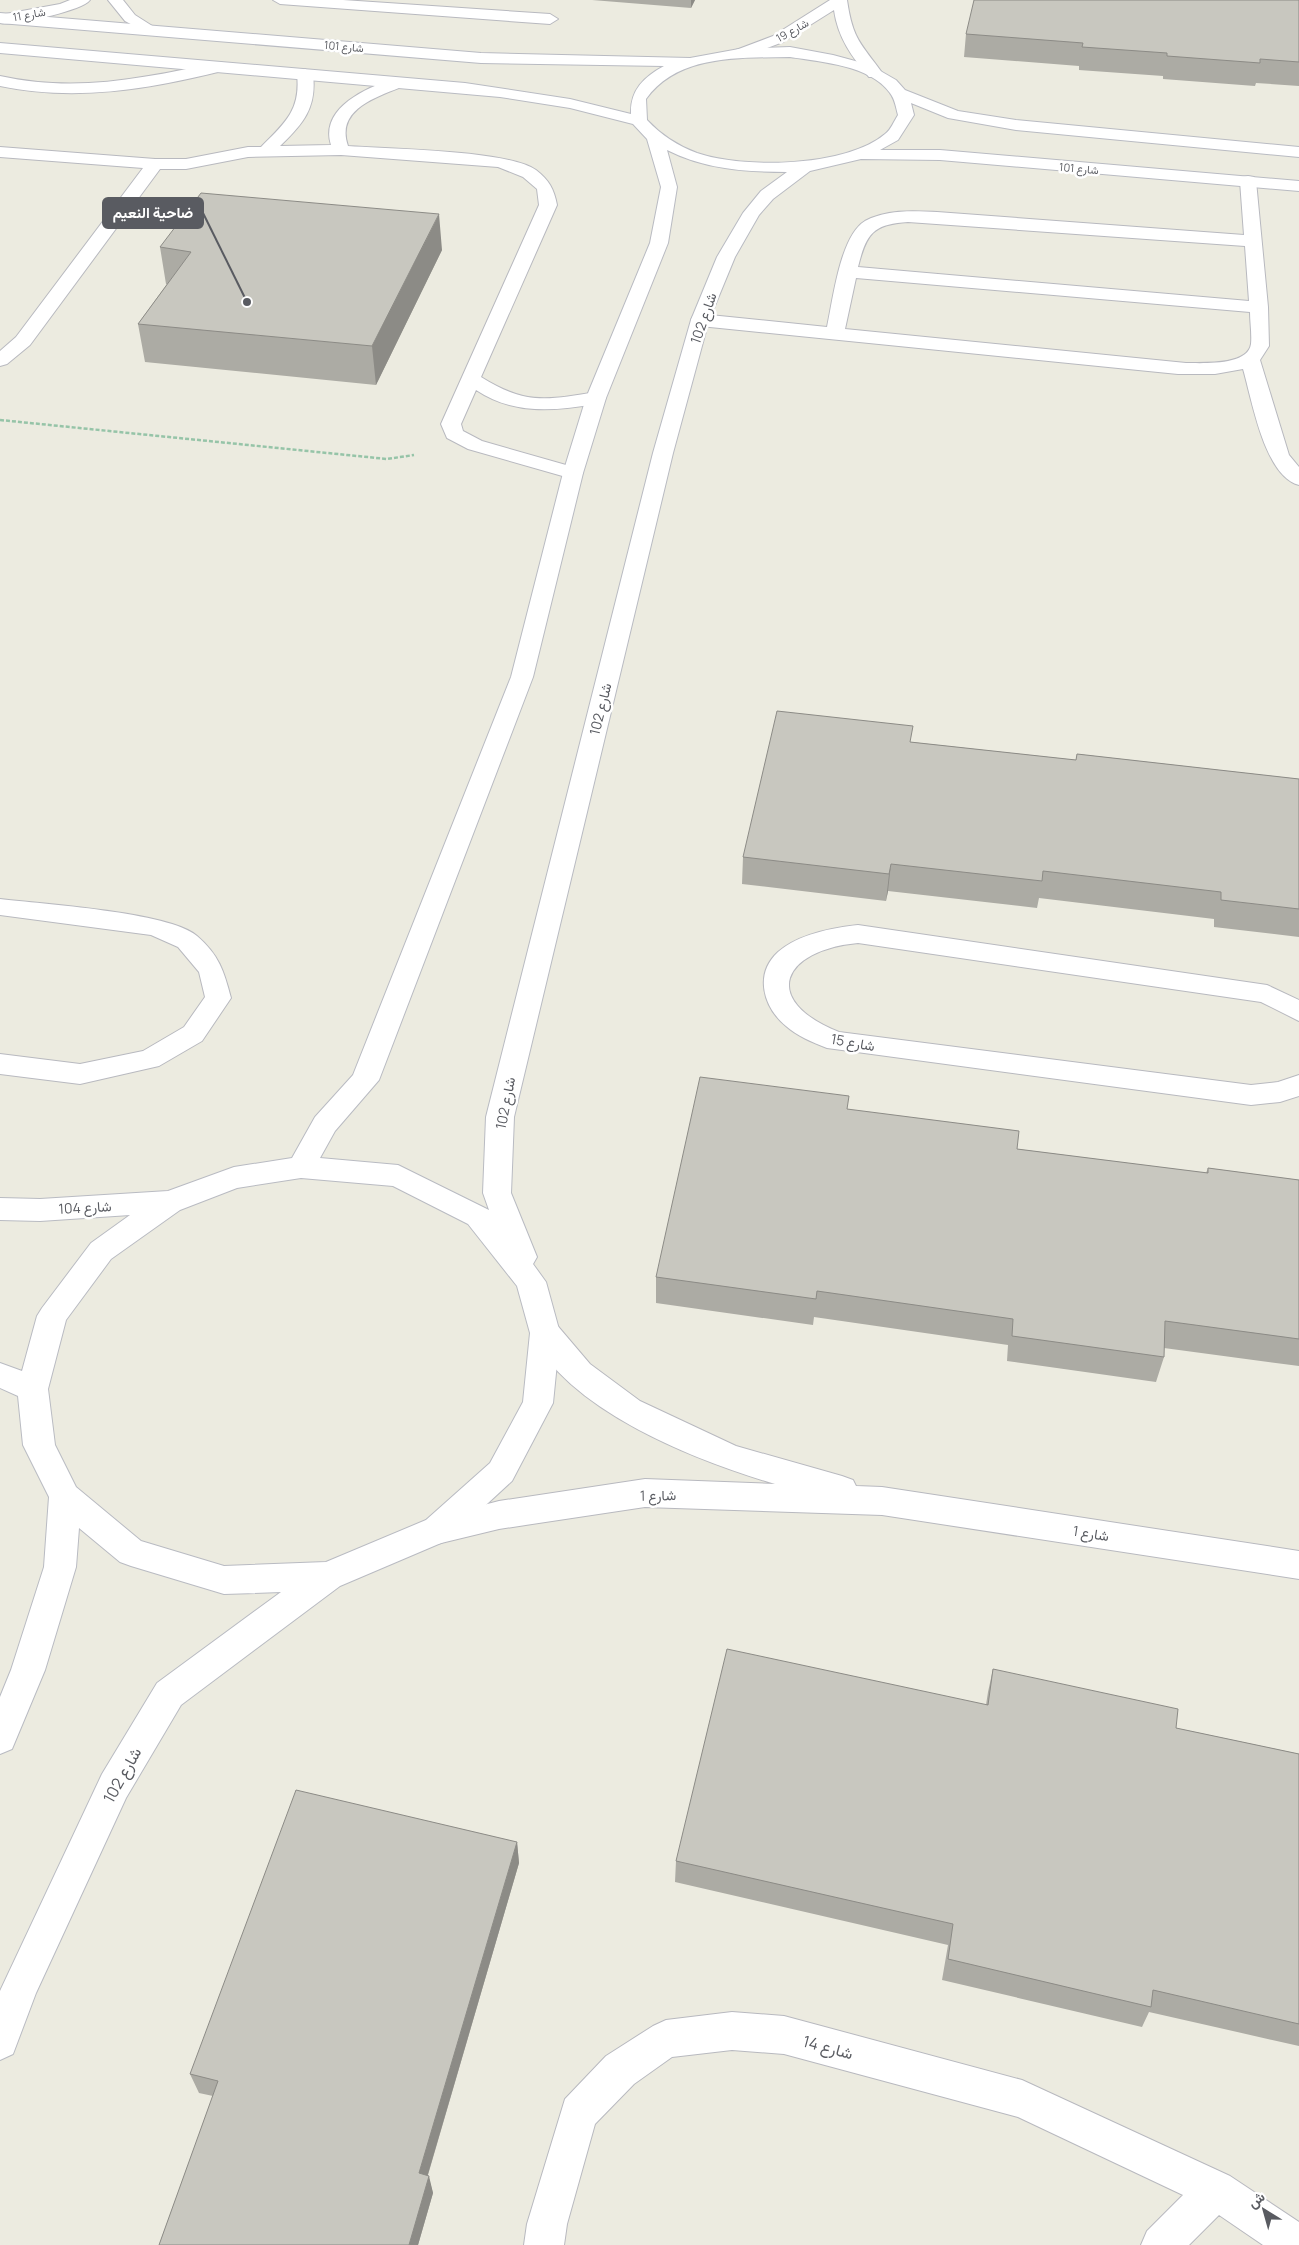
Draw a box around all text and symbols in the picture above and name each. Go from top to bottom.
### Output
street label: شارع 11 [11,4,47,25]
street label: شارع 19 [773,15,812,46]
street label: شارع 101 [324,37,365,56]
street label: شارع 101 [1059,159,1100,178]
callout: ضاحية النعيم [103,198,203,228]
text: ضاحية النعيم [113,202,194,223]
street label: شارع 102 [685,290,722,347]
street label: شارع 102 [584,681,618,737]
street label: شارع 15 [829,1029,877,1057]
street label: شارع 102 [491,1075,521,1131]
street label: شارع 104 [58,1196,112,1220]
street label: شارع 1 [640,1485,676,1507]
street label: شارع 1 [1071,1521,1110,1547]
street label: شارع 102 [98,1743,147,1807]
street label: شارع 14 [800,2030,856,2065]
north arrow [1239,2185,1289,2235]
text: ش [1243,2186,1268,2212]

